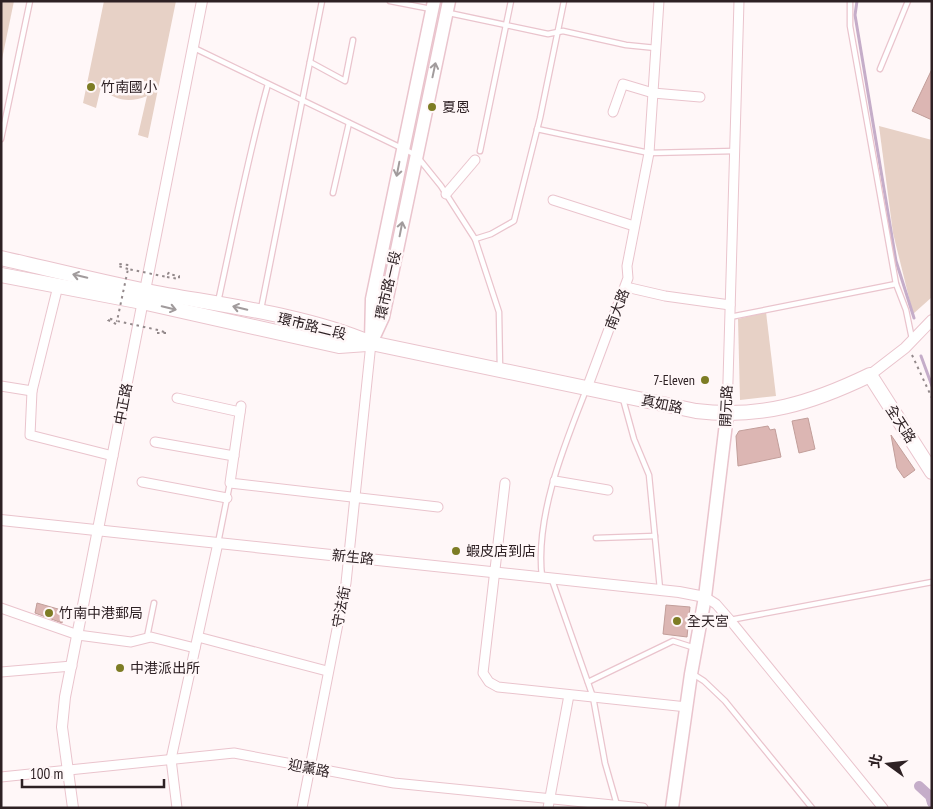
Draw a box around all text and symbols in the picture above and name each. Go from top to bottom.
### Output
one-way arrow [430,63,439,79]
place label: 竹南國小 [101,78,157,96]
marker: 竹南國小 [85,81,97,93]
place label: 夏恩 [442,98,470,116]
marker: 夏恩 [426,101,438,113]
one-way arrow [392,160,402,176]
one-way arrow [396,222,406,238]
street label: 環市路一段 [371,249,405,321]
one-way arrow [73,271,89,280]
street label: 南大路 [601,286,633,332]
one-way arrow [232,303,248,312]
one-way arrow [161,304,177,313]
street label: 環市路二段 [276,309,348,343]
place label: 7-Eleven [653,371,695,389]
marker: 7-Eleven [699,374,711,386]
street label: 中正路 [110,382,136,426]
street label: 開元路 [716,385,736,427]
street label: 真如路 [640,391,684,417]
street label: 全天路 [882,401,920,447]
place label: 蝦皮店到店 [466,542,536,560]
marker: 蝦皮店到店 [450,545,462,557]
street label: 新生路 [331,546,375,568]
street label: 守法街 [328,585,354,629]
place label: 竹南中港郵局 [59,604,143,622]
marker: 竹南中港郵局 [43,607,55,619]
place label: 全天宮 [687,612,729,630]
marker: 全天宮 [671,615,683,627]
place label: 中港派出所 [130,659,200,677]
marker: 中港派出所 [114,662,126,674]
north arrow [863,739,913,789]
text: 北 [865,752,886,770]
street label: 迎薰路 [287,755,331,781]
scale bar [22,756,165,788]
text: 100 m [30,764,63,783]

